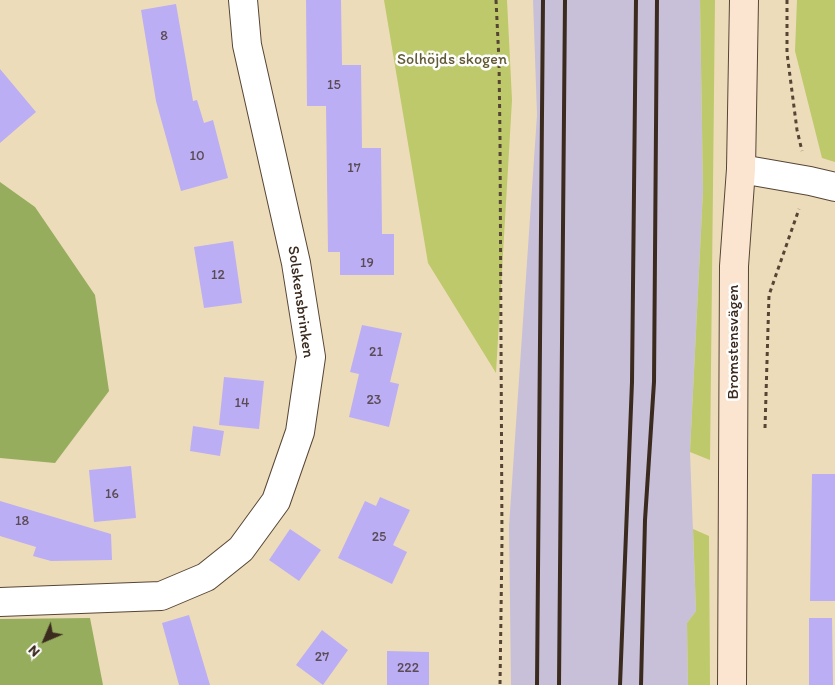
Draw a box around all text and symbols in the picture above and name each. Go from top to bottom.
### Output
house number: 8 [160,28,168,44]
park label: Solhöjds skogen [397,50,507,70]
house number: 15 [327,77,341,93]
house number: 10 [189,148,205,164]
house number: 17 [347,160,361,176]
street label: Solskensbrinken [283,245,317,359]
house number: 19 [360,255,374,271]
house number: 12 [211,267,225,283]
street label: Bromstensvägen [724,285,744,399]
house number: 21 [369,344,383,360]
house number: 23 [367,392,381,408]
house number: 14 [235,395,249,411]
house number: 16 [105,486,119,502]
house number: 18 [15,513,29,529]
house number: 25 [372,529,386,545]
north arrow [20,615,70,665]
text: N [25,642,43,660]
house number: 27 [315,649,329,665]
house number: 222 [397,660,419,676]

